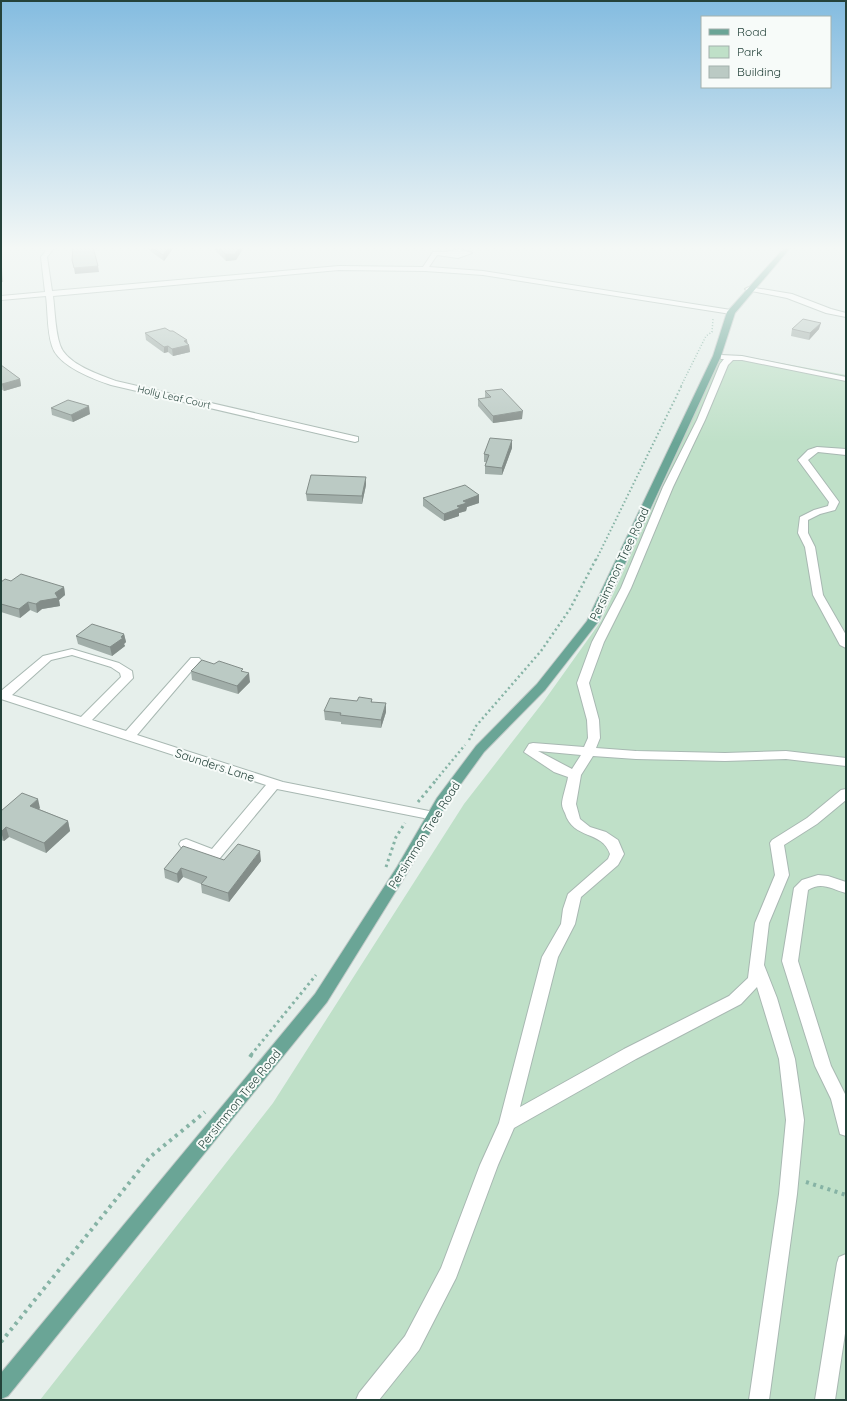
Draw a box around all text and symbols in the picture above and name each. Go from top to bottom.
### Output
legend [701,16,831,88]
text: Road [737,24,767,39]
text: Park [737,44,762,59]
text: Building [737,64,781,79]
street label: Holly Leaf Court [136,382,213,412]
street label: Persimmon Tree Road [586,505,652,623]
street label: Saunders Lane [173,745,257,785]
street label: Persimmon Tree Road [385,779,463,891]
street label: Persimmon Tree Road [194,1046,284,1152]

